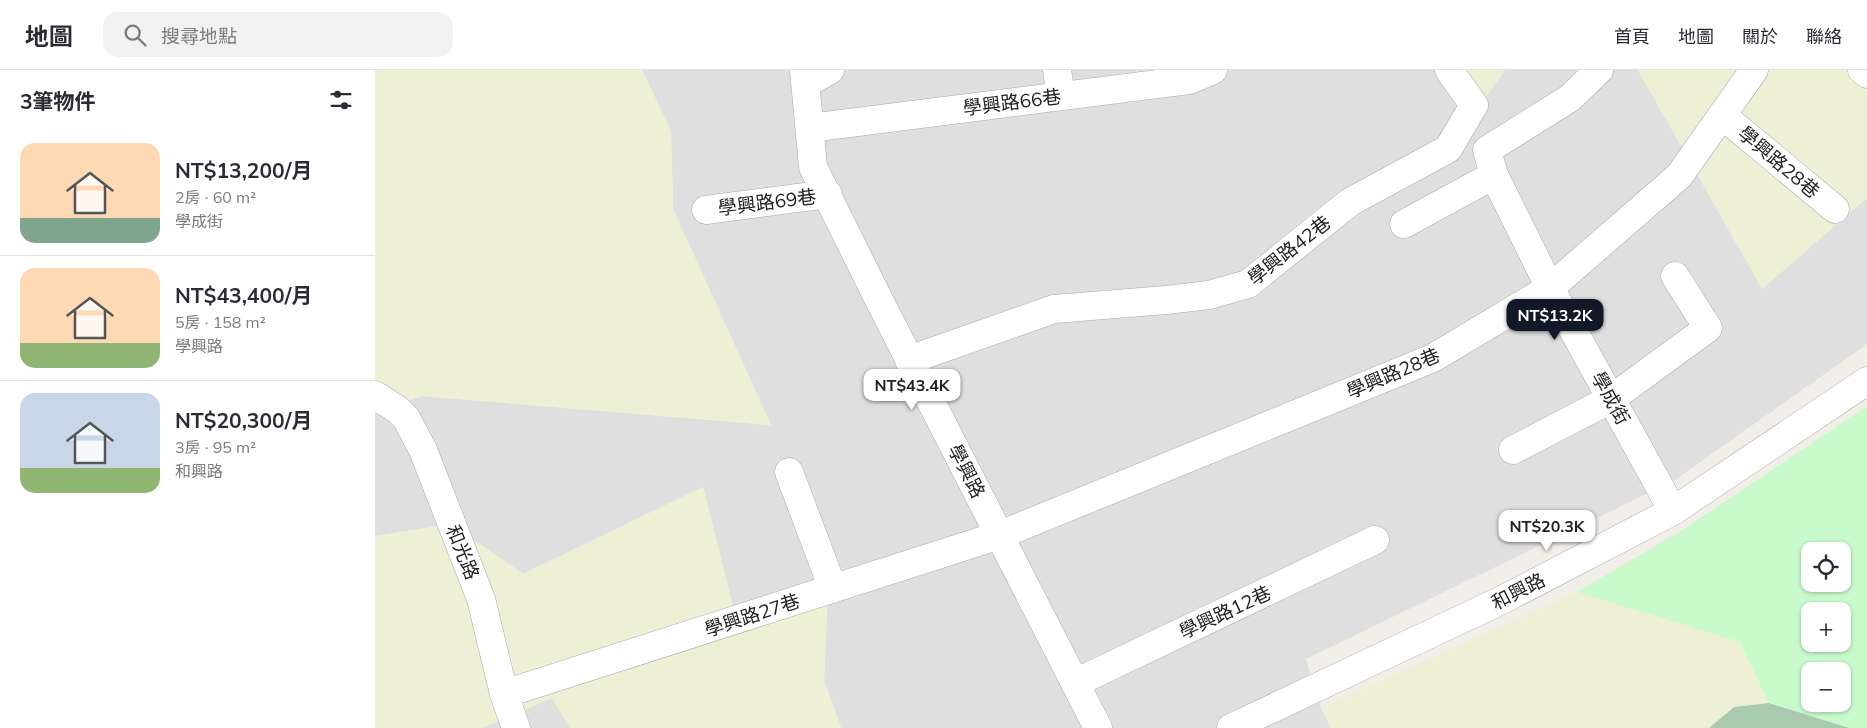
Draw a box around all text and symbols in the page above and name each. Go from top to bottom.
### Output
search box [103,12,453,57]
text: 地圖 [25,21,73,51]
icon: search [121,21,149,49]
text: 搜尋地點 [161,24,237,48]
text: 首頁 [1614,25,1650,48]
text: 地圖 [1678,25,1714,48]
text: 關於 [1742,25,1778,48]
text: 聯絡 [1806,25,1842,48]
street label: 學興路66巷 [961,84,1063,120]
icon: filters [327,86,355,114]
text: 3筆物件 [20,88,96,114]
street label: 學興路28巷 [1733,121,1825,203]
text: NT$13,200/月 [175,157,312,183]
icon: home [60,163,120,223]
street label: 學興路69巷 [716,184,818,220]
text: 2房 · 60 m² [175,187,256,207]
street label: 學興路42巷 [1243,210,1335,290]
text: 學成街 [175,211,223,231]
text: NT$43,400/月 [175,282,312,308]
icon: home [60,288,120,348]
pin: NT$13.2K [1503,298,1607,341]
text: NT$13.2K [1517,305,1593,325]
text: 5房 · 158 m² [175,312,266,332]
text: 學興路 [175,336,223,356]
street label: 學興路28巷 [1343,343,1443,403]
street label: 學成街 [1587,367,1635,429]
pin: NT$43.4K [860,368,964,411]
text: NT$43.4K [874,375,950,395]
text: NT$20,300/月 [175,407,312,433]
icon: home [60,413,120,473]
text: 3房 · 95 m² [175,437,256,457]
street label: 學興路 [943,440,991,502]
text: 和興路 [175,461,223,481]
pin: NT$20.3K [1495,510,1599,552]
text: NT$20.3K [1509,516,1585,536]
street label: 和光路 [441,521,485,583]
map controls [1801,542,1851,712]
button: locate [1801,542,1851,592]
street label: 和興路 [1487,567,1549,615]
street label: 學興路12巷 [1175,580,1275,644]
street label: 學興路27巷 [701,588,803,642]
button: + [1801,602,1851,652]
button: − [1801,662,1851,712]

